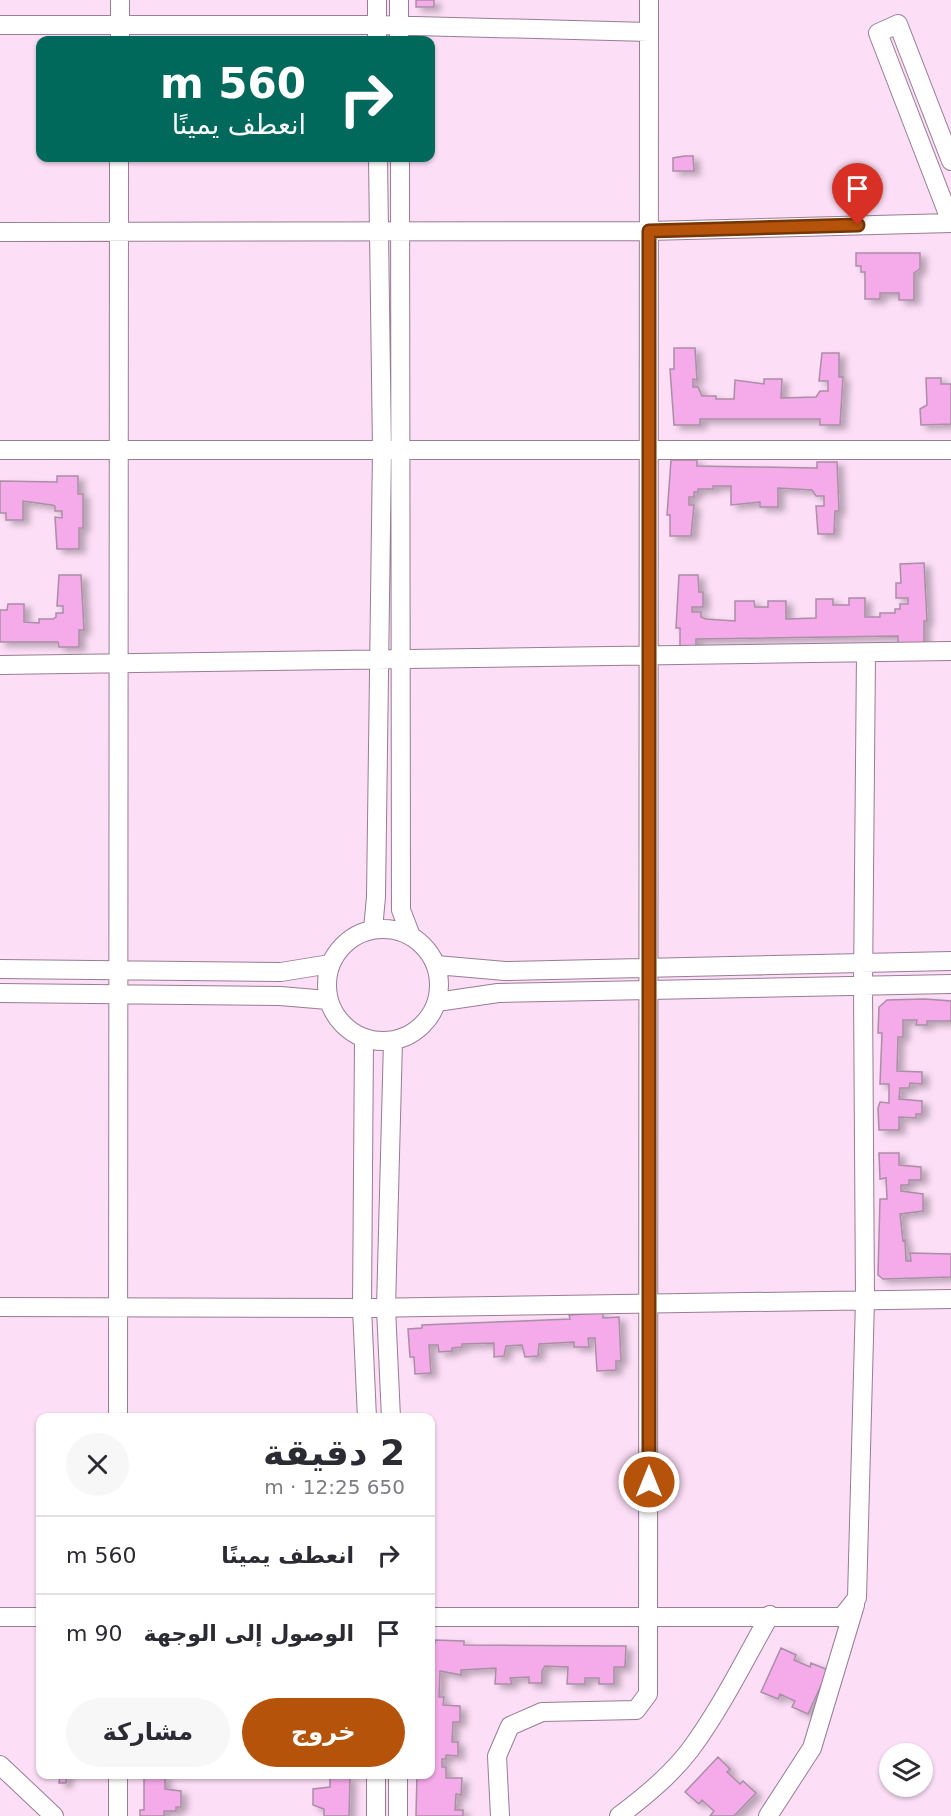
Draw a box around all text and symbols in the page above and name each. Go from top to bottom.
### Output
text: 560 m [160,59,306,108]
icon: right [327,60,405,138]
text: انعطف يمينًا [172,109,306,140]
pin [832,163,883,225]
icon: arrive [841,172,874,205]
text: 2 دقيقة [263,1432,405,1473]
button: close [66,1433,129,1496]
position arrow [617,1450,681,1514]
text: 650 m · 12:25 [264,1475,405,1499]
icon: right [372,1539,405,1572]
text: 560 m [66,1543,136,1568]
text: انعطف يمينًا [221,1543,354,1568]
icon: arrive [372,1617,405,1650]
text: 90 m [66,1621,122,1646]
text: الوصول إلى الوجهة [144,1621,354,1646]
button: مشاركة [66,1698,230,1767]
button: خروج [242,1698,405,1767]
map controls [879,1743,933,1797]
button: layers [879,1743,933,1797]

